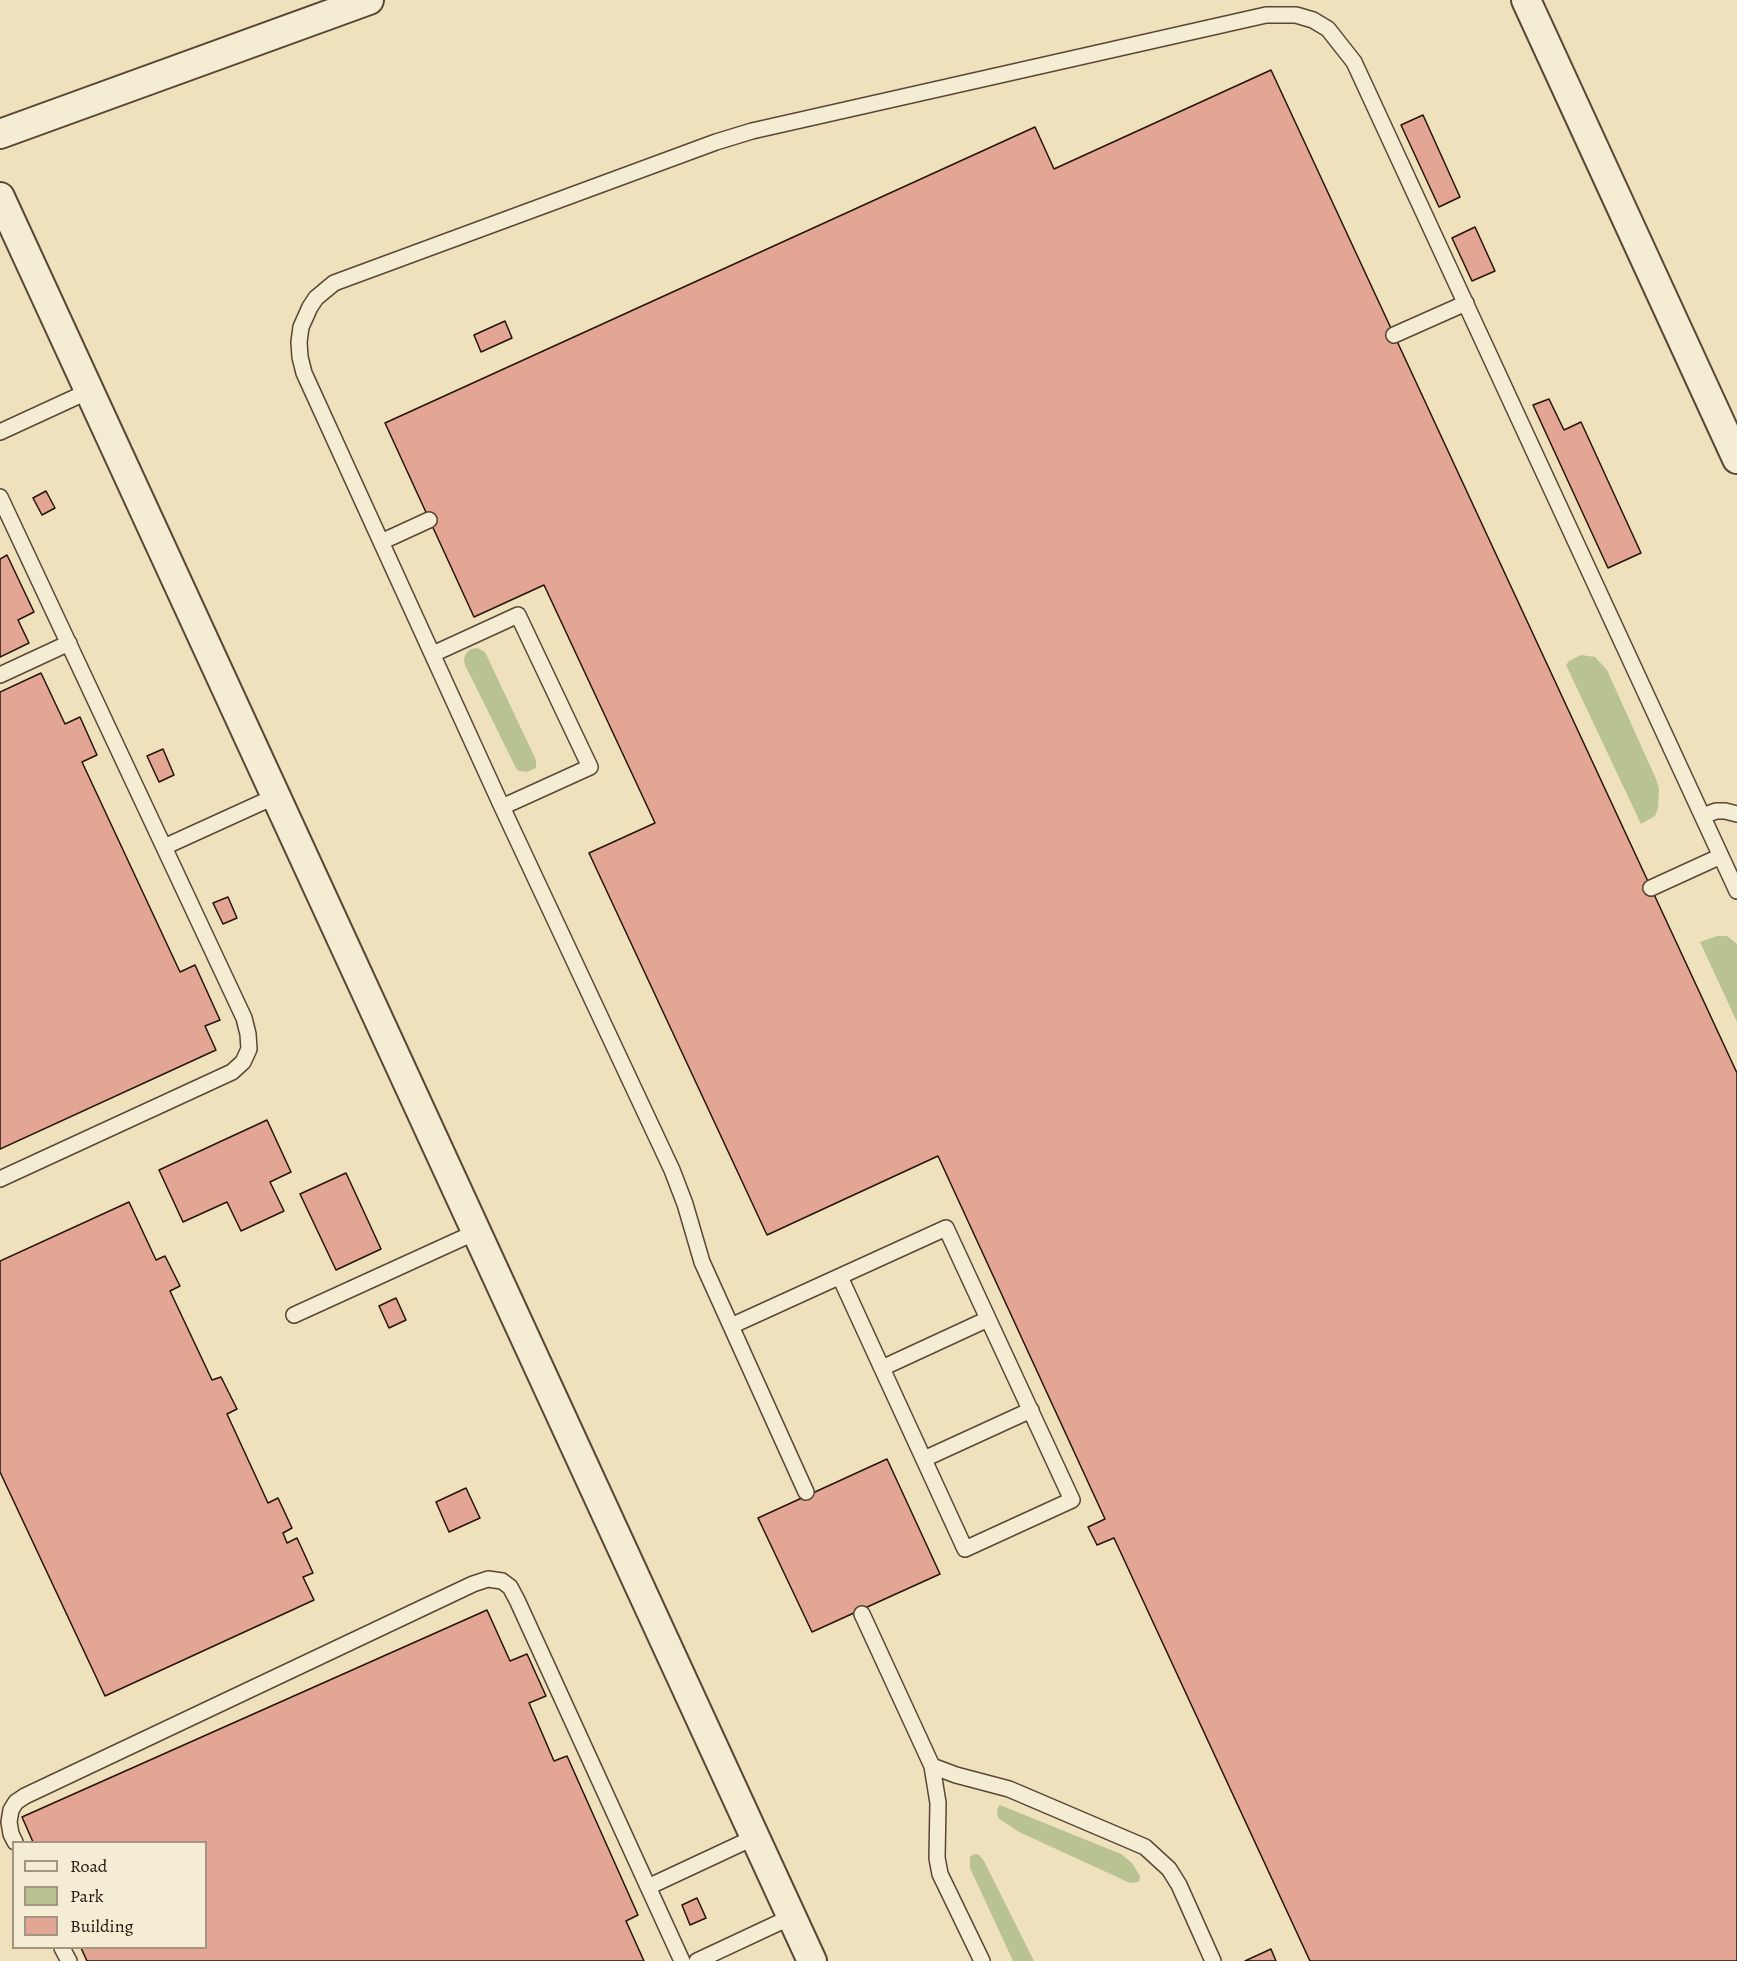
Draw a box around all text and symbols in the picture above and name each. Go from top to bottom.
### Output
legend [12,1841,207,1949]
text: Road [70,1854,107,1878]
text: Park [70,1884,104,1908]
text: Building [70,1914,134,1938]

